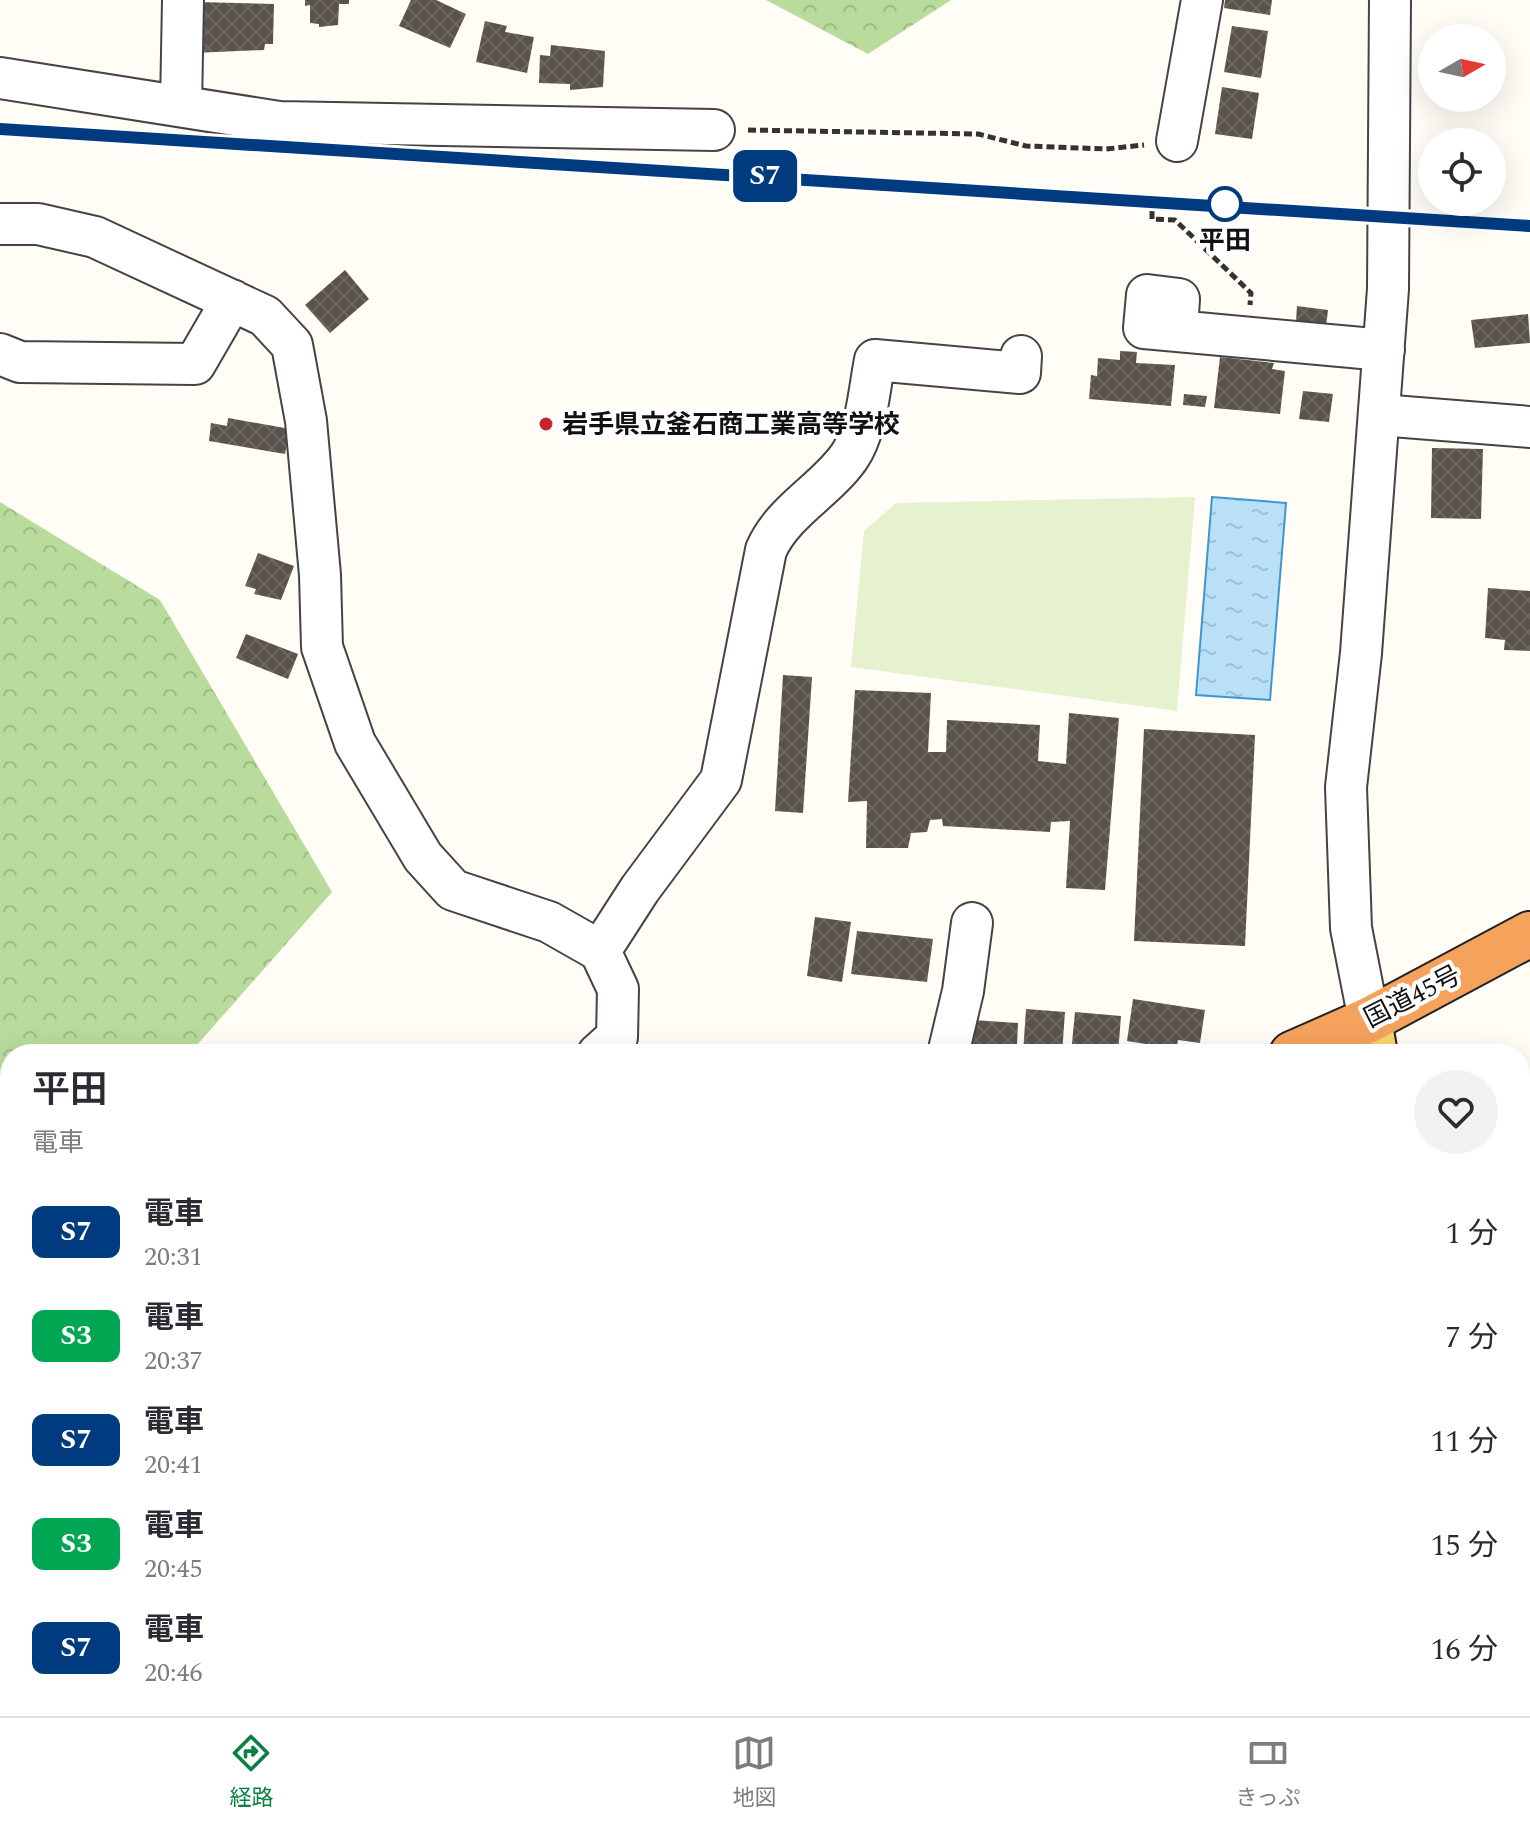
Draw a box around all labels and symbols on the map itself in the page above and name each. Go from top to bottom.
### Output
north arrow [1418,24,1506,112]
line badge: S7 [729,150,801,202]
marker: 平田 [1208,187,1242,221]
place label: 平田 [1199,221,1251,261]
place label: 岩手県立釜石商工業高等学校 [562,405,900,445]
marker: 岩手県立釜石商工業高等学校 [537,415,555,433]
street label: 国道45号 [1357,955,1468,1038]

